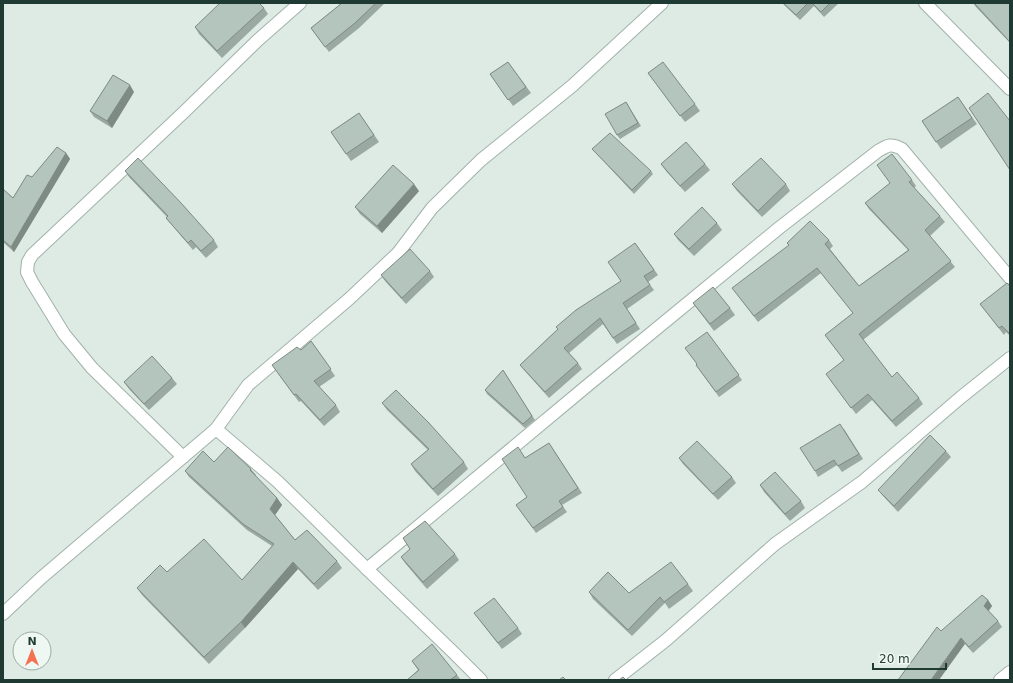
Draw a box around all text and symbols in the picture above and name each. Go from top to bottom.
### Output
north arrow [12,631,52,671]
text: N [27,635,37,648]
scale bar [873,645,946,671]
text: 20 m [879,652,910,666]

